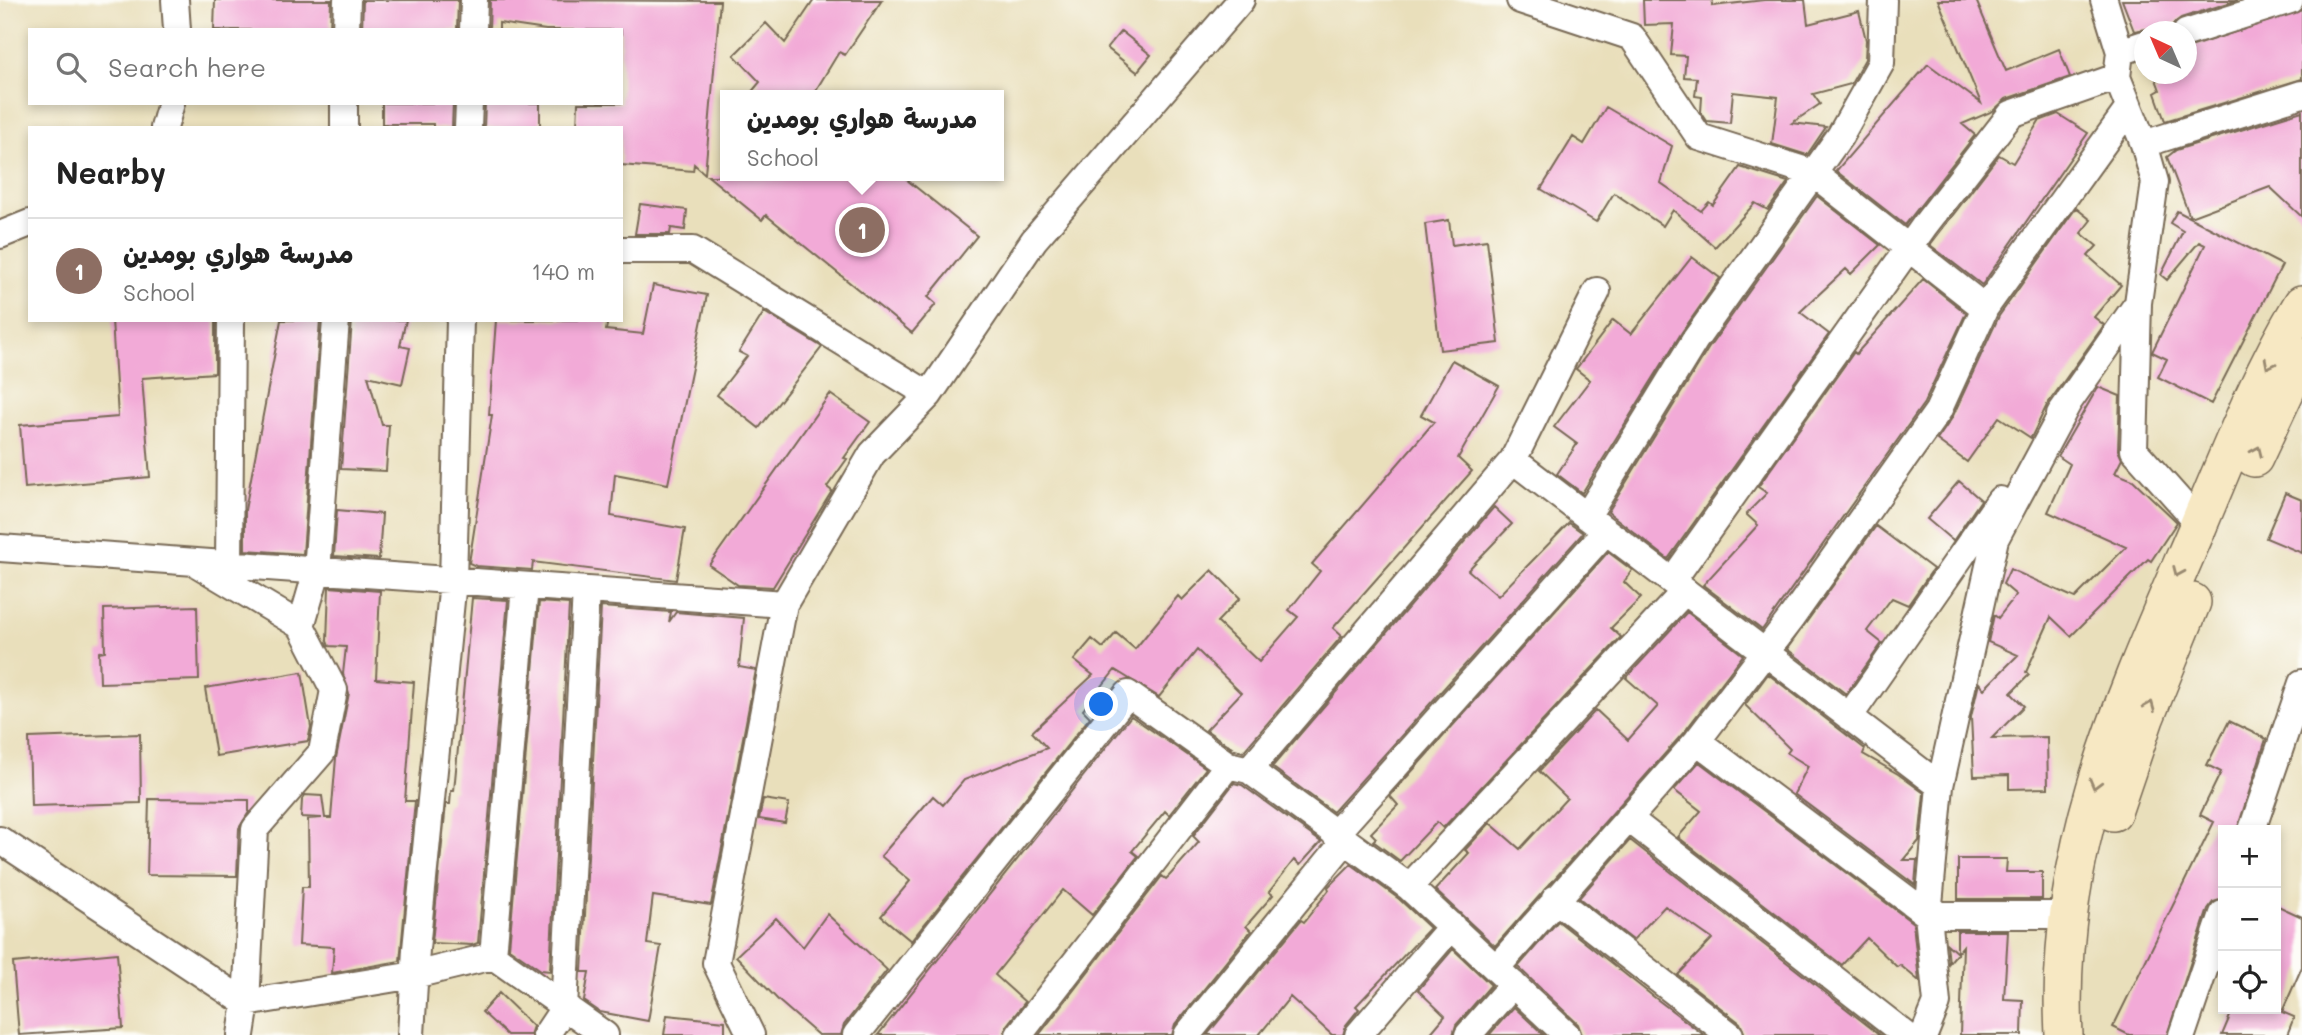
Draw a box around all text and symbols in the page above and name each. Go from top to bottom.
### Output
north arrow [2134,21,2197,84]
search box [28,28,623,105]
icon: search [52,48,90,86]
text: Search here [108,50,266,84]
popup [720,90,1004,181]
text: مدرسة هواري بومدين [747,101,977,135]
text: School [747,142,819,172]
text: Nearby [56,152,166,192]
pin: 1 [839,204,885,256]
text: مدرسة هواري بومدين [123,236,354,270]
text: 1 [74,256,84,286]
text: 140 m [531,256,595,286]
text: School [123,277,196,307]
one-way arrow [2264,357,2278,369]
one-way arrow [2249,446,2263,458]
one-way arrow [2172,565,2186,578]
your location [1084,687,1118,721]
one-way arrow [2141,701,2155,713]
one-way arrow [2089,778,2103,790]
map controls [2218,825,2281,1014]
button: + [2218,825,2281,888]
button: − [2218,888,2281,951]
button: locate [2218,951,2281,1014]

